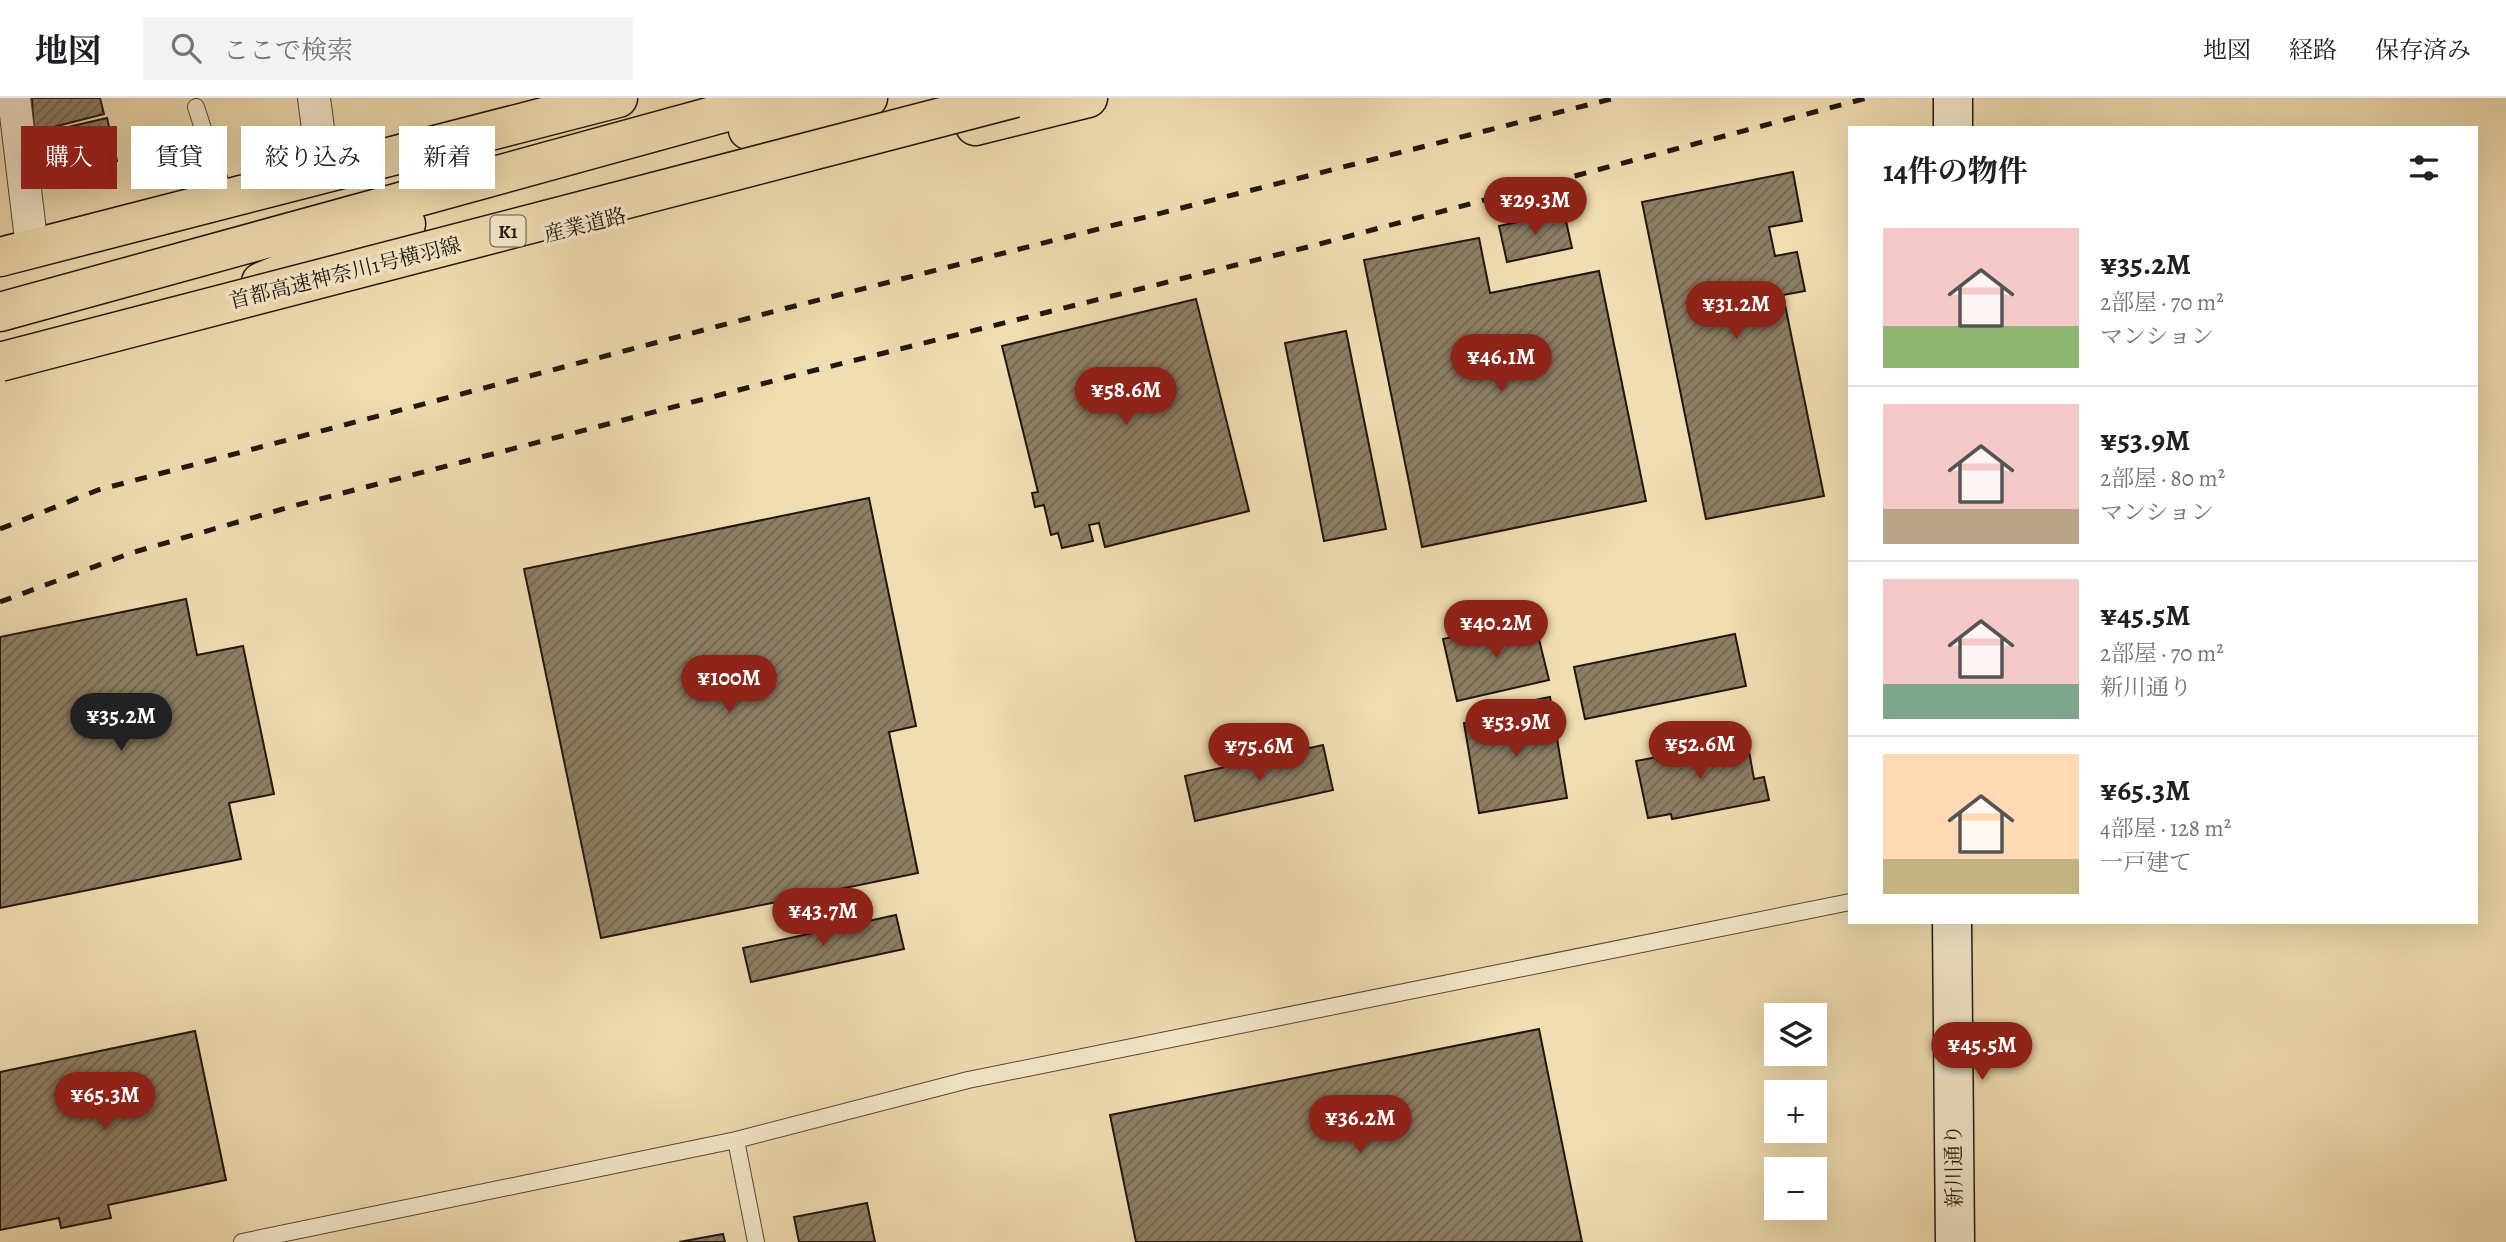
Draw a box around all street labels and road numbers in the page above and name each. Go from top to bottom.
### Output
street label: 産業道路 [541,201,629,249]
road number: K1 [490,216,526,246]
street label: 首都高速神奈川1号横羽線 [226,231,464,315]
street label: 新川通り [1939,1124,1969,1208]

